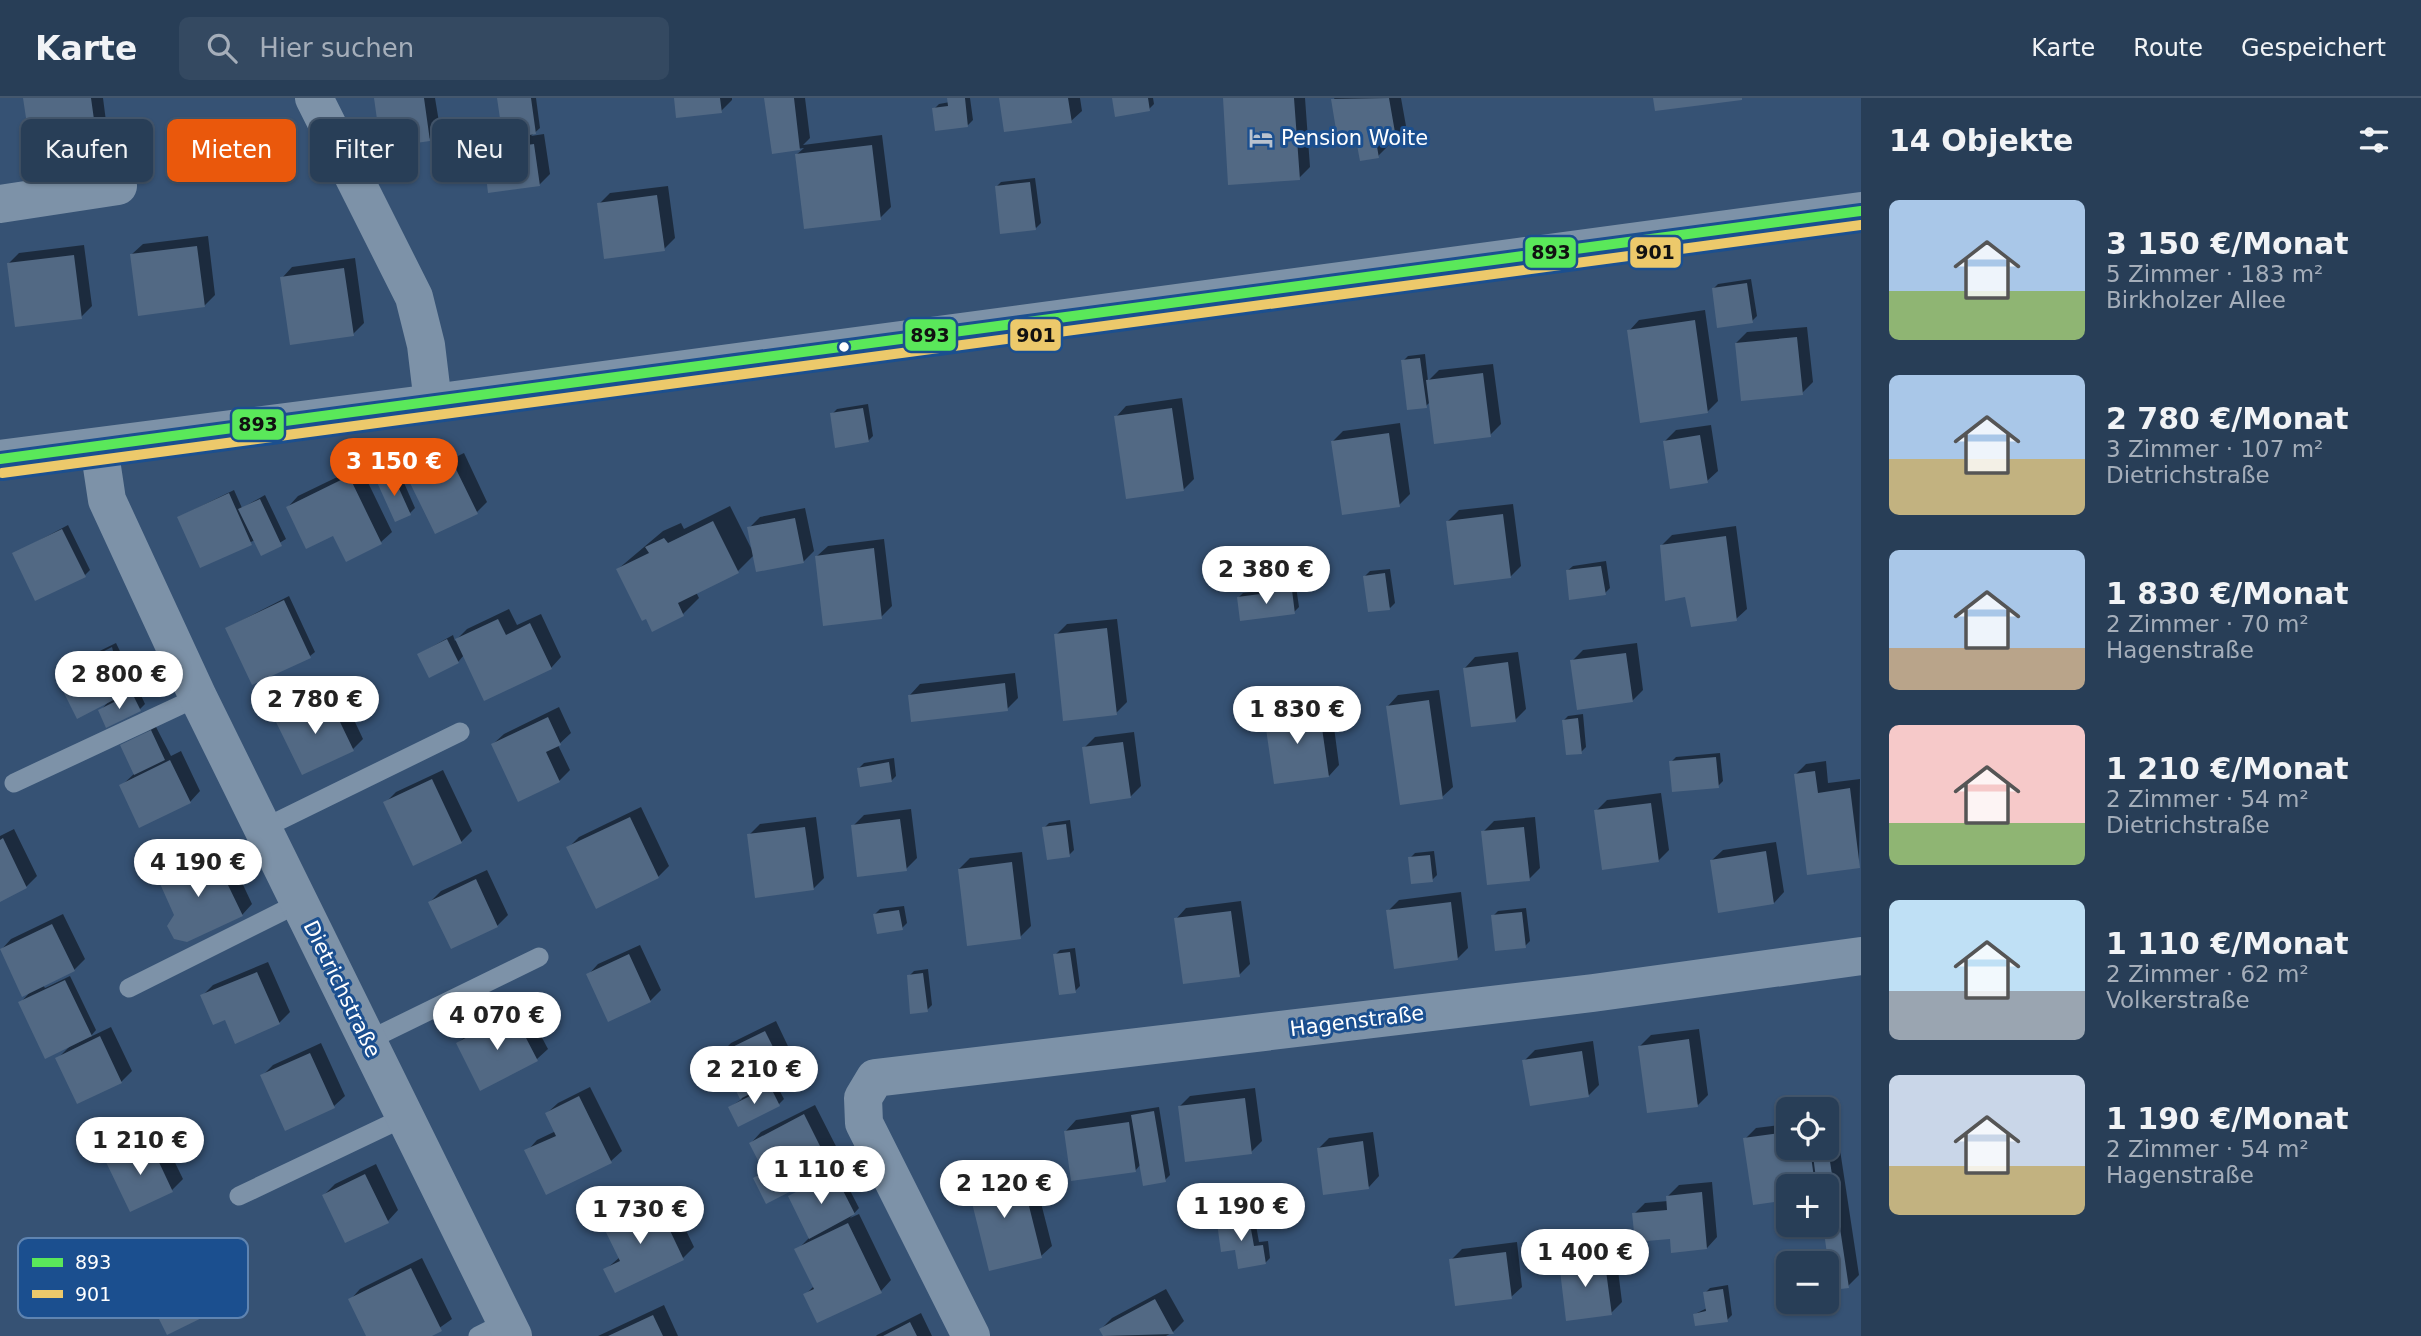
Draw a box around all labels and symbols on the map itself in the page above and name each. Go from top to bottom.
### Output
hotel icon: Pension Woite [1247,124,1275,152]
place label: Pension Woite [1281,126,1428,150]
line badge: 893 [1524,236,1577,269]
line badge: 901 [1629,236,1682,269]
text: 893 [1531,241,1571,263]
text: 901 [1635,241,1675,263]
line badge: 893 [904,318,957,352]
line badge: 901 [1009,318,1062,352]
text: 893 [910,324,950,346]
text: 901 [1016,324,1056,346]
unlabelled marker [837,340,851,354]
line badge: 893 [231,408,285,441]
text: 893 [238,413,278,435]
pin: 3 150 € [329,438,459,498]
pin: 2 380 € [1201,546,1331,606]
pin: 2 800 € [54,652,184,711]
pin: 2 780 € [250,676,380,736]
pin: 1 830 € [1232,686,1362,746]
pin: 4 190 € [133,840,263,899]
street label: Dietrichstraße [298,917,386,1061]
pin: 4 070 € [432,992,562,1052]
street label: Hagenstraße [1289,1001,1425,1041]
pin: 2 210 € [689,1046,819,1106]
pin: 1 210 € [75,1118,205,1177]
pin: 1 110 € [756,1146,886,1206]
pin: 2 120 € [939,1160,1069,1220]
pin: 1 190 € [1176,1184,1306,1243]
pin: 1 730 € [575,1186,705,1246]
pin: 1 400 € [1520,1230,1650,1289]
legend [18,1238,248,1318]
text: 893 [75,1251,111,1273]
text: 901 [75,1283,111,1305]

